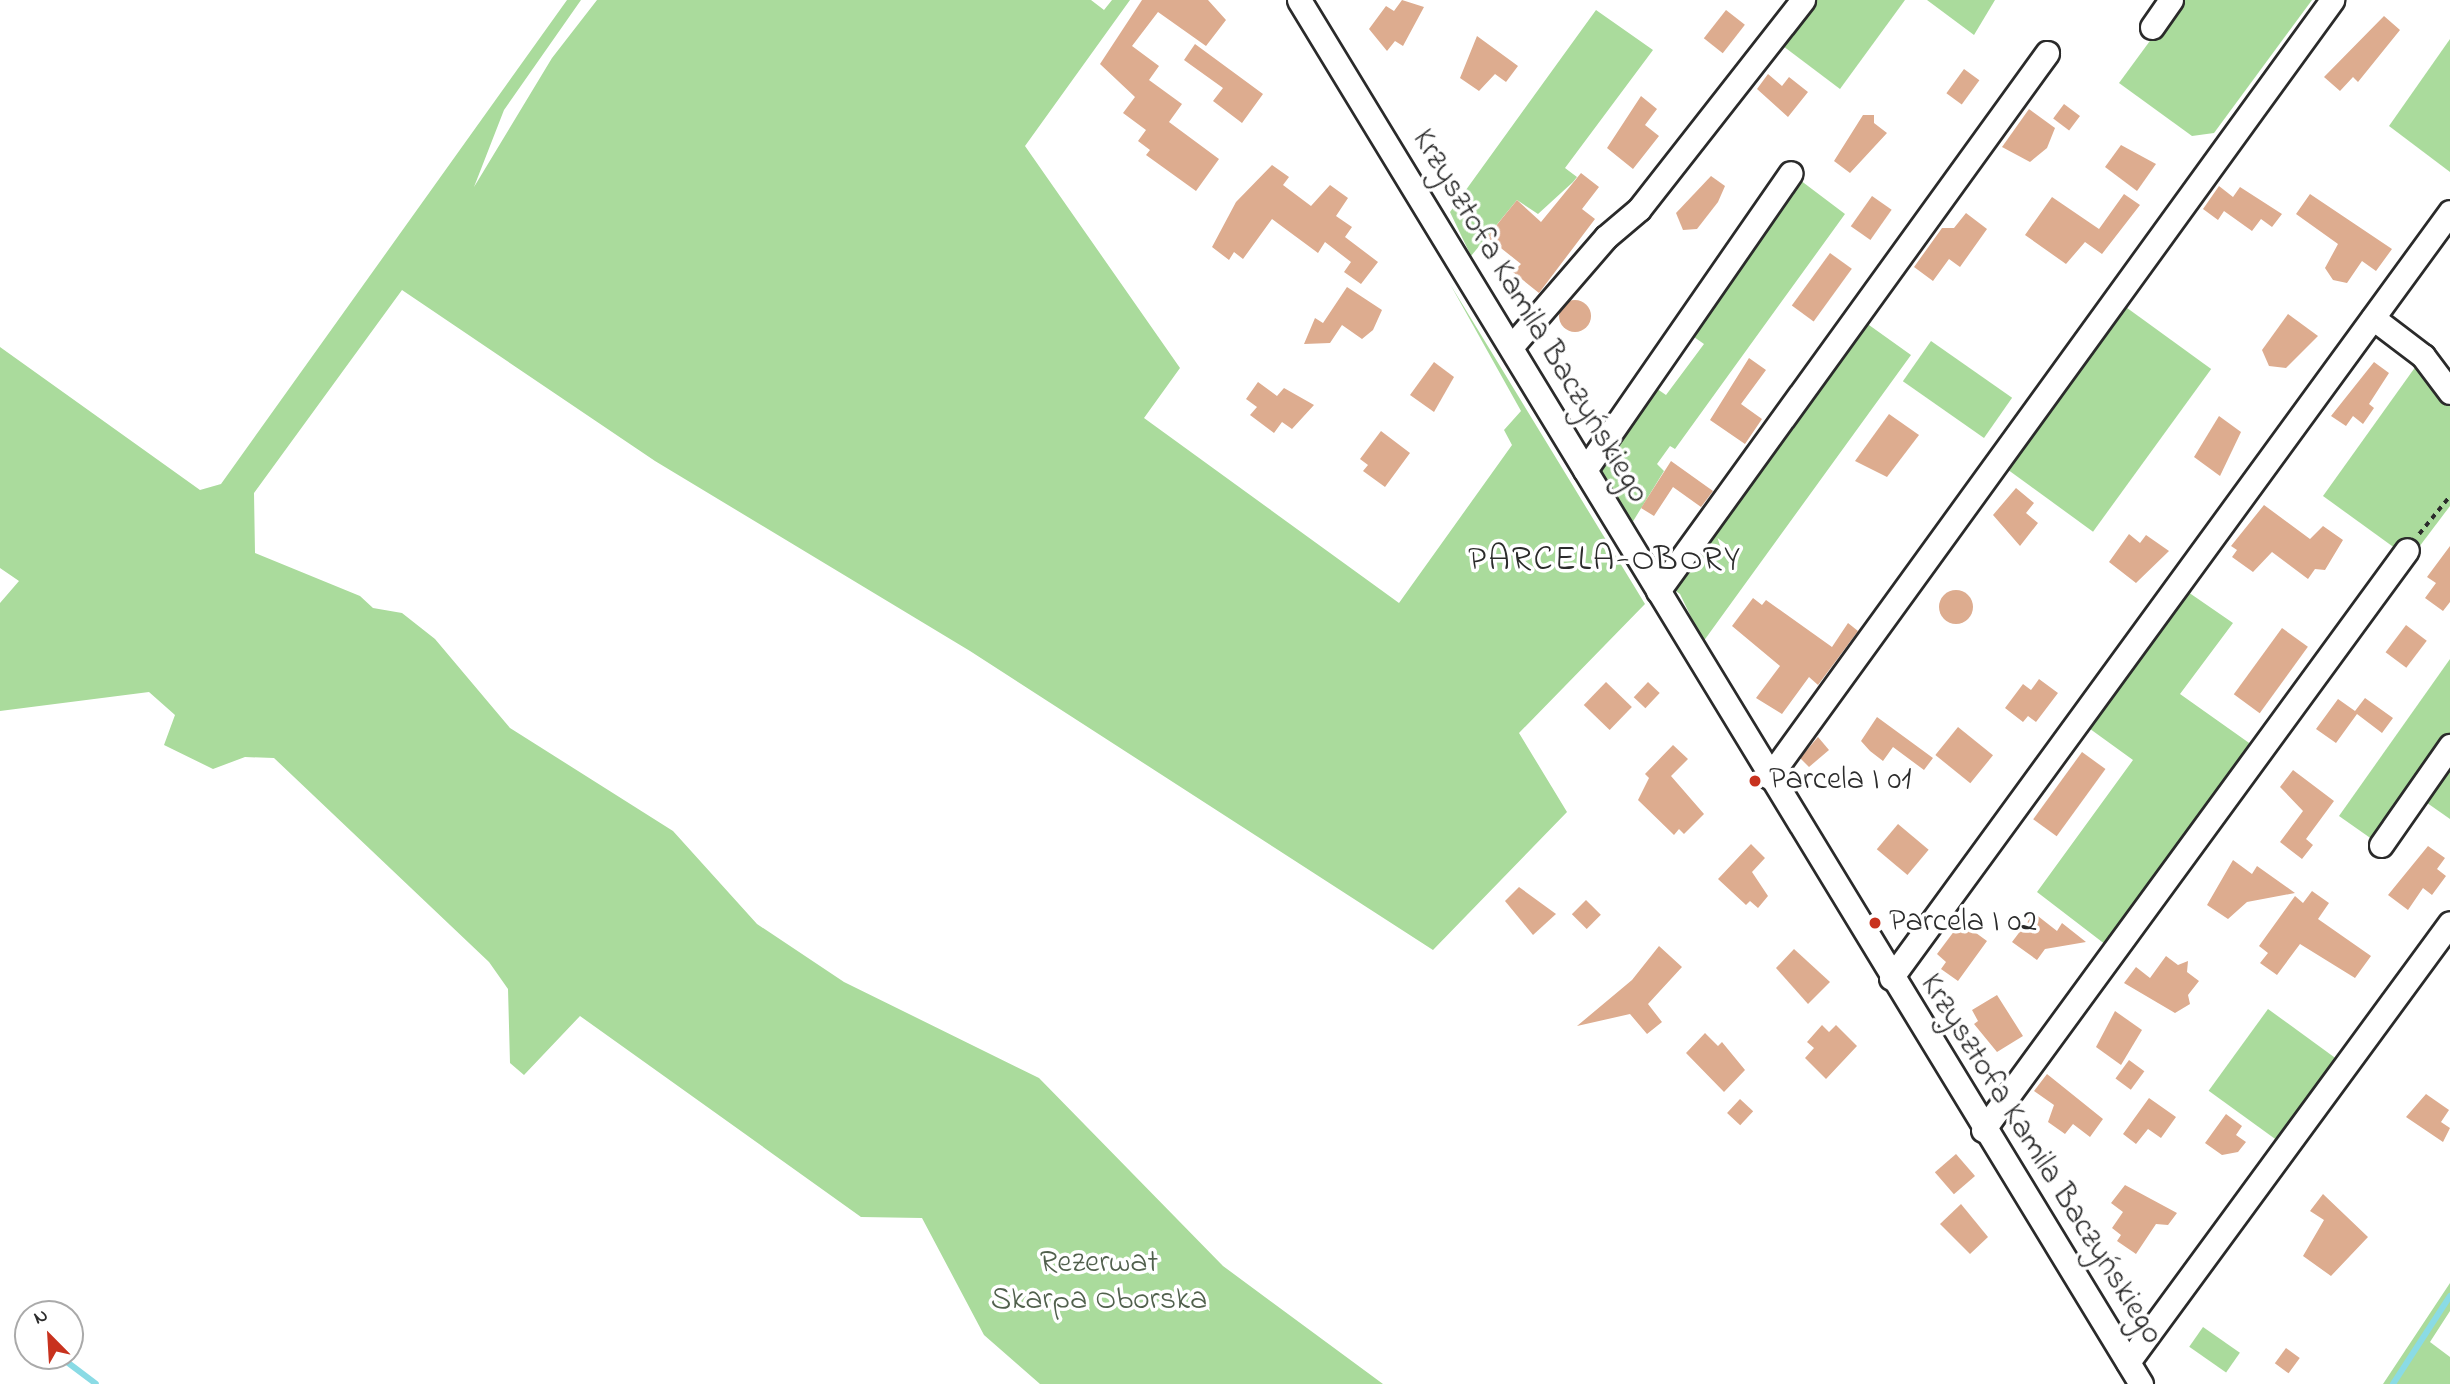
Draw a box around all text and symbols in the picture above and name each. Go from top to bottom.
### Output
street label: Krzysztofa Kamila Baczyńskiego [1402,123,1656,511]
district label: PARCELA-OBORY [1470,540,1740,582]
place label: Parcela I 01 [1769,762,1912,800]
marker: Parcela I 01 [1747,773,1763,789]
place label: Parcela I 02 [1889,904,2037,942]
marker: Parcela I 02 [1867,915,1883,931]
street label: Krzysztofa Kamila Baczyńskiego [1910,968,2170,1352]
park label: Rezerwat Skarpa Oborska [991,1246,1207,1321]
north arrow [14,1300,84,1370]
text: N [30,1302,52,1332]

